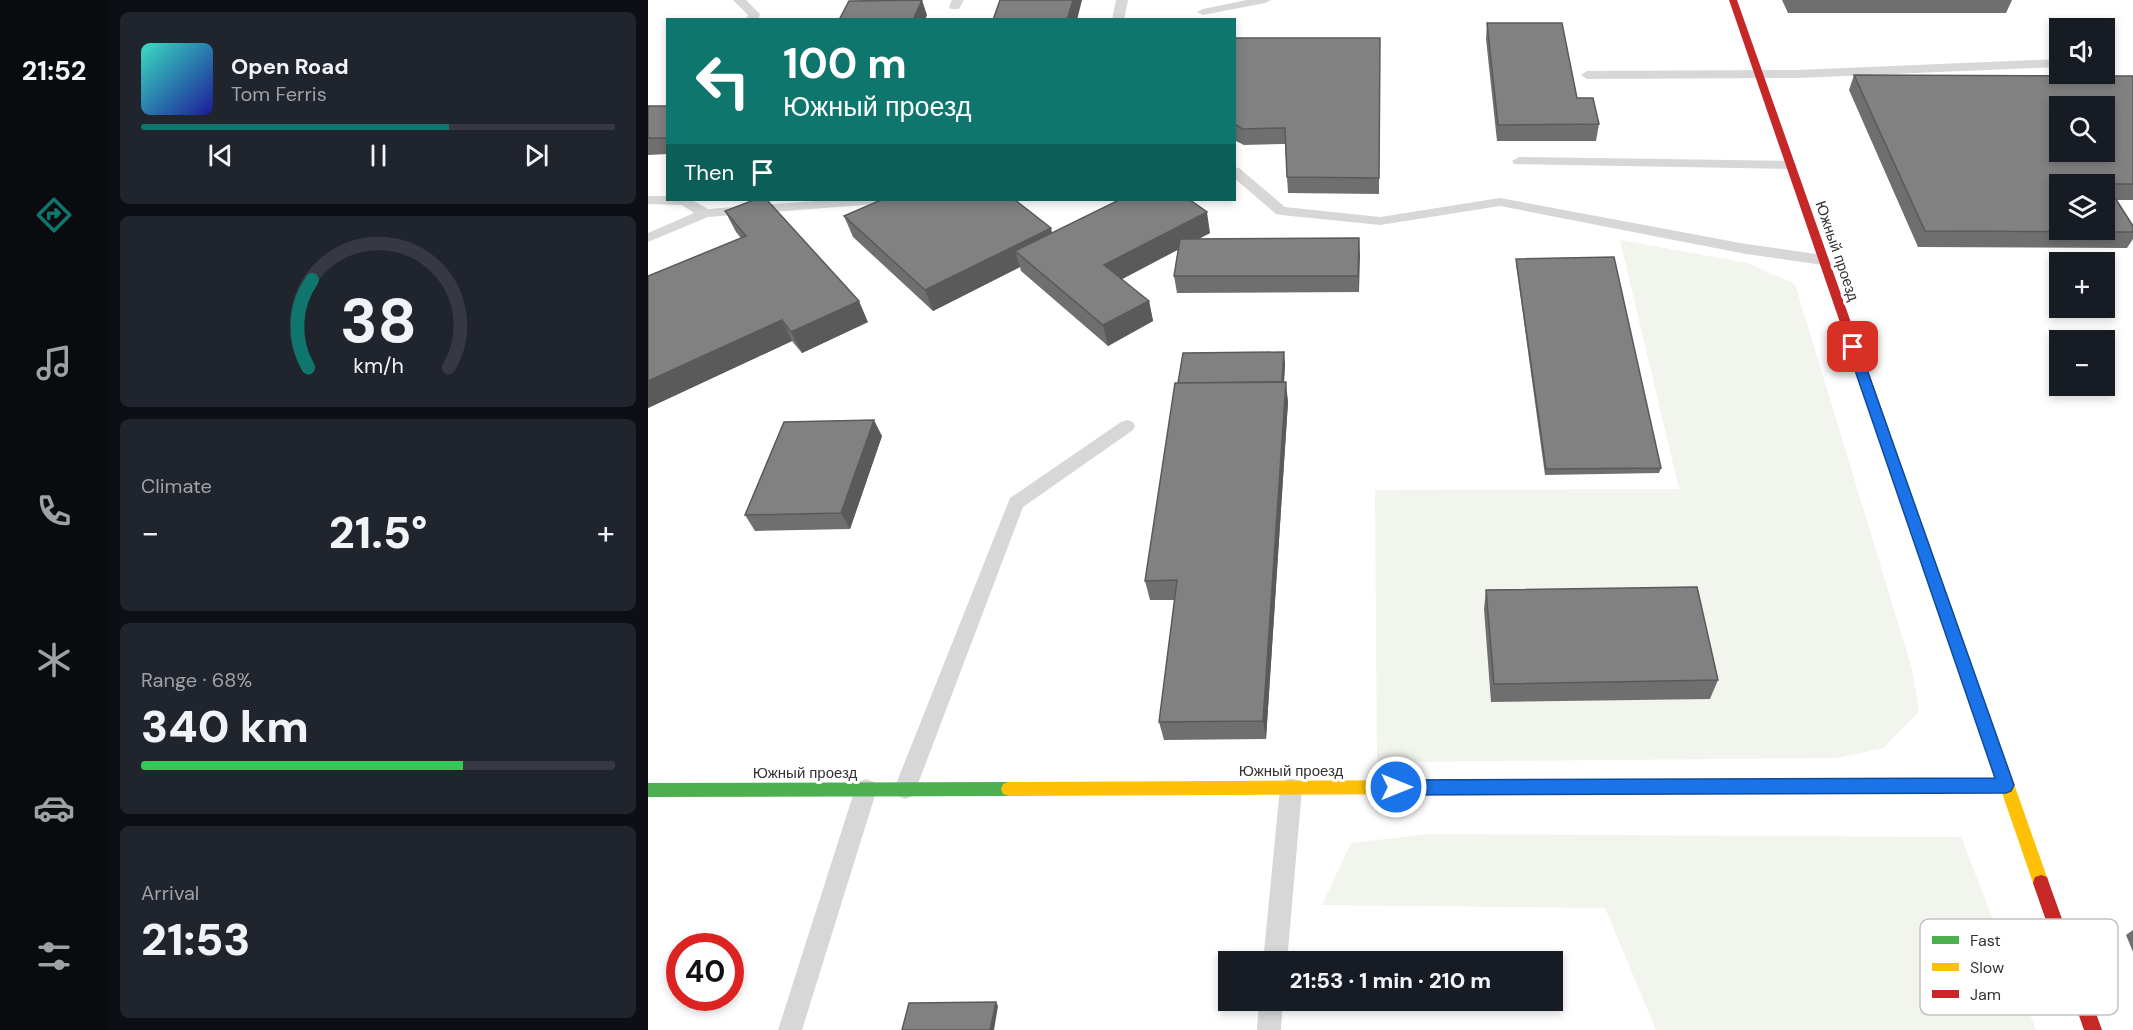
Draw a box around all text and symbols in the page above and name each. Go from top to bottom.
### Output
map controls [2049,18,2115,396]
button: sound [2049,18,2115,84]
text: 100 m [783,36,907,91]
icon: left [684,42,762,120]
text: Open Road [231,52,349,81]
text: 21:52 [22,53,86,88]
text: Tom Ferris [231,81,327,107]
text: Южный проезд [783,89,972,124]
button: search [2049,96,2115,162]
icon: previous [204,139,237,172]
icon: pause [362,139,395,172]
icon: next [520,139,553,172]
icon: arrive [746,156,779,189]
text: Then [684,158,734,187]
button: layers [2049,174,2115,240]
icon: directions [33,194,75,236]
street label: Южный проезд [1810,198,1864,304]
button: + [2049,252,2115,318]
text: 38 [339,281,417,362]
pin [1827,321,1878,372]
icon: arrive [1836,330,1869,363]
button: − [2049,330,2115,396]
icon: music [33,342,75,384]
text: km/h [353,353,403,381]
text: Climate [141,473,212,499]
icon: phone [33,490,75,532]
text: 21.5° [329,503,427,562]
text: − [141,511,159,554]
text: + [597,511,615,554]
icon: climate [33,639,75,681]
text: Range · 68% [141,667,252,693]
text: 340 km [141,697,309,756]
position arrow [1364,755,1428,819]
street label: Южный проезд [1239,761,1344,781]
street label: Южный проезд [753,763,858,783]
icon: car [33,787,75,829]
text: Arrival [141,880,199,906]
text: 21:53 [141,910,251,969]
legend [1920,919,2118,1015]
text: Fast [1970,930,2001,951]
speed limit sign: 40 [666,933,744,1011]
icon: filters [33,935,75,977]
text: Slow [1970,957,2004,978]
text: 21:53 · 1 min · 210 m [1290,966,1491,995]
text: Jam [1970,984,2001,1005]

